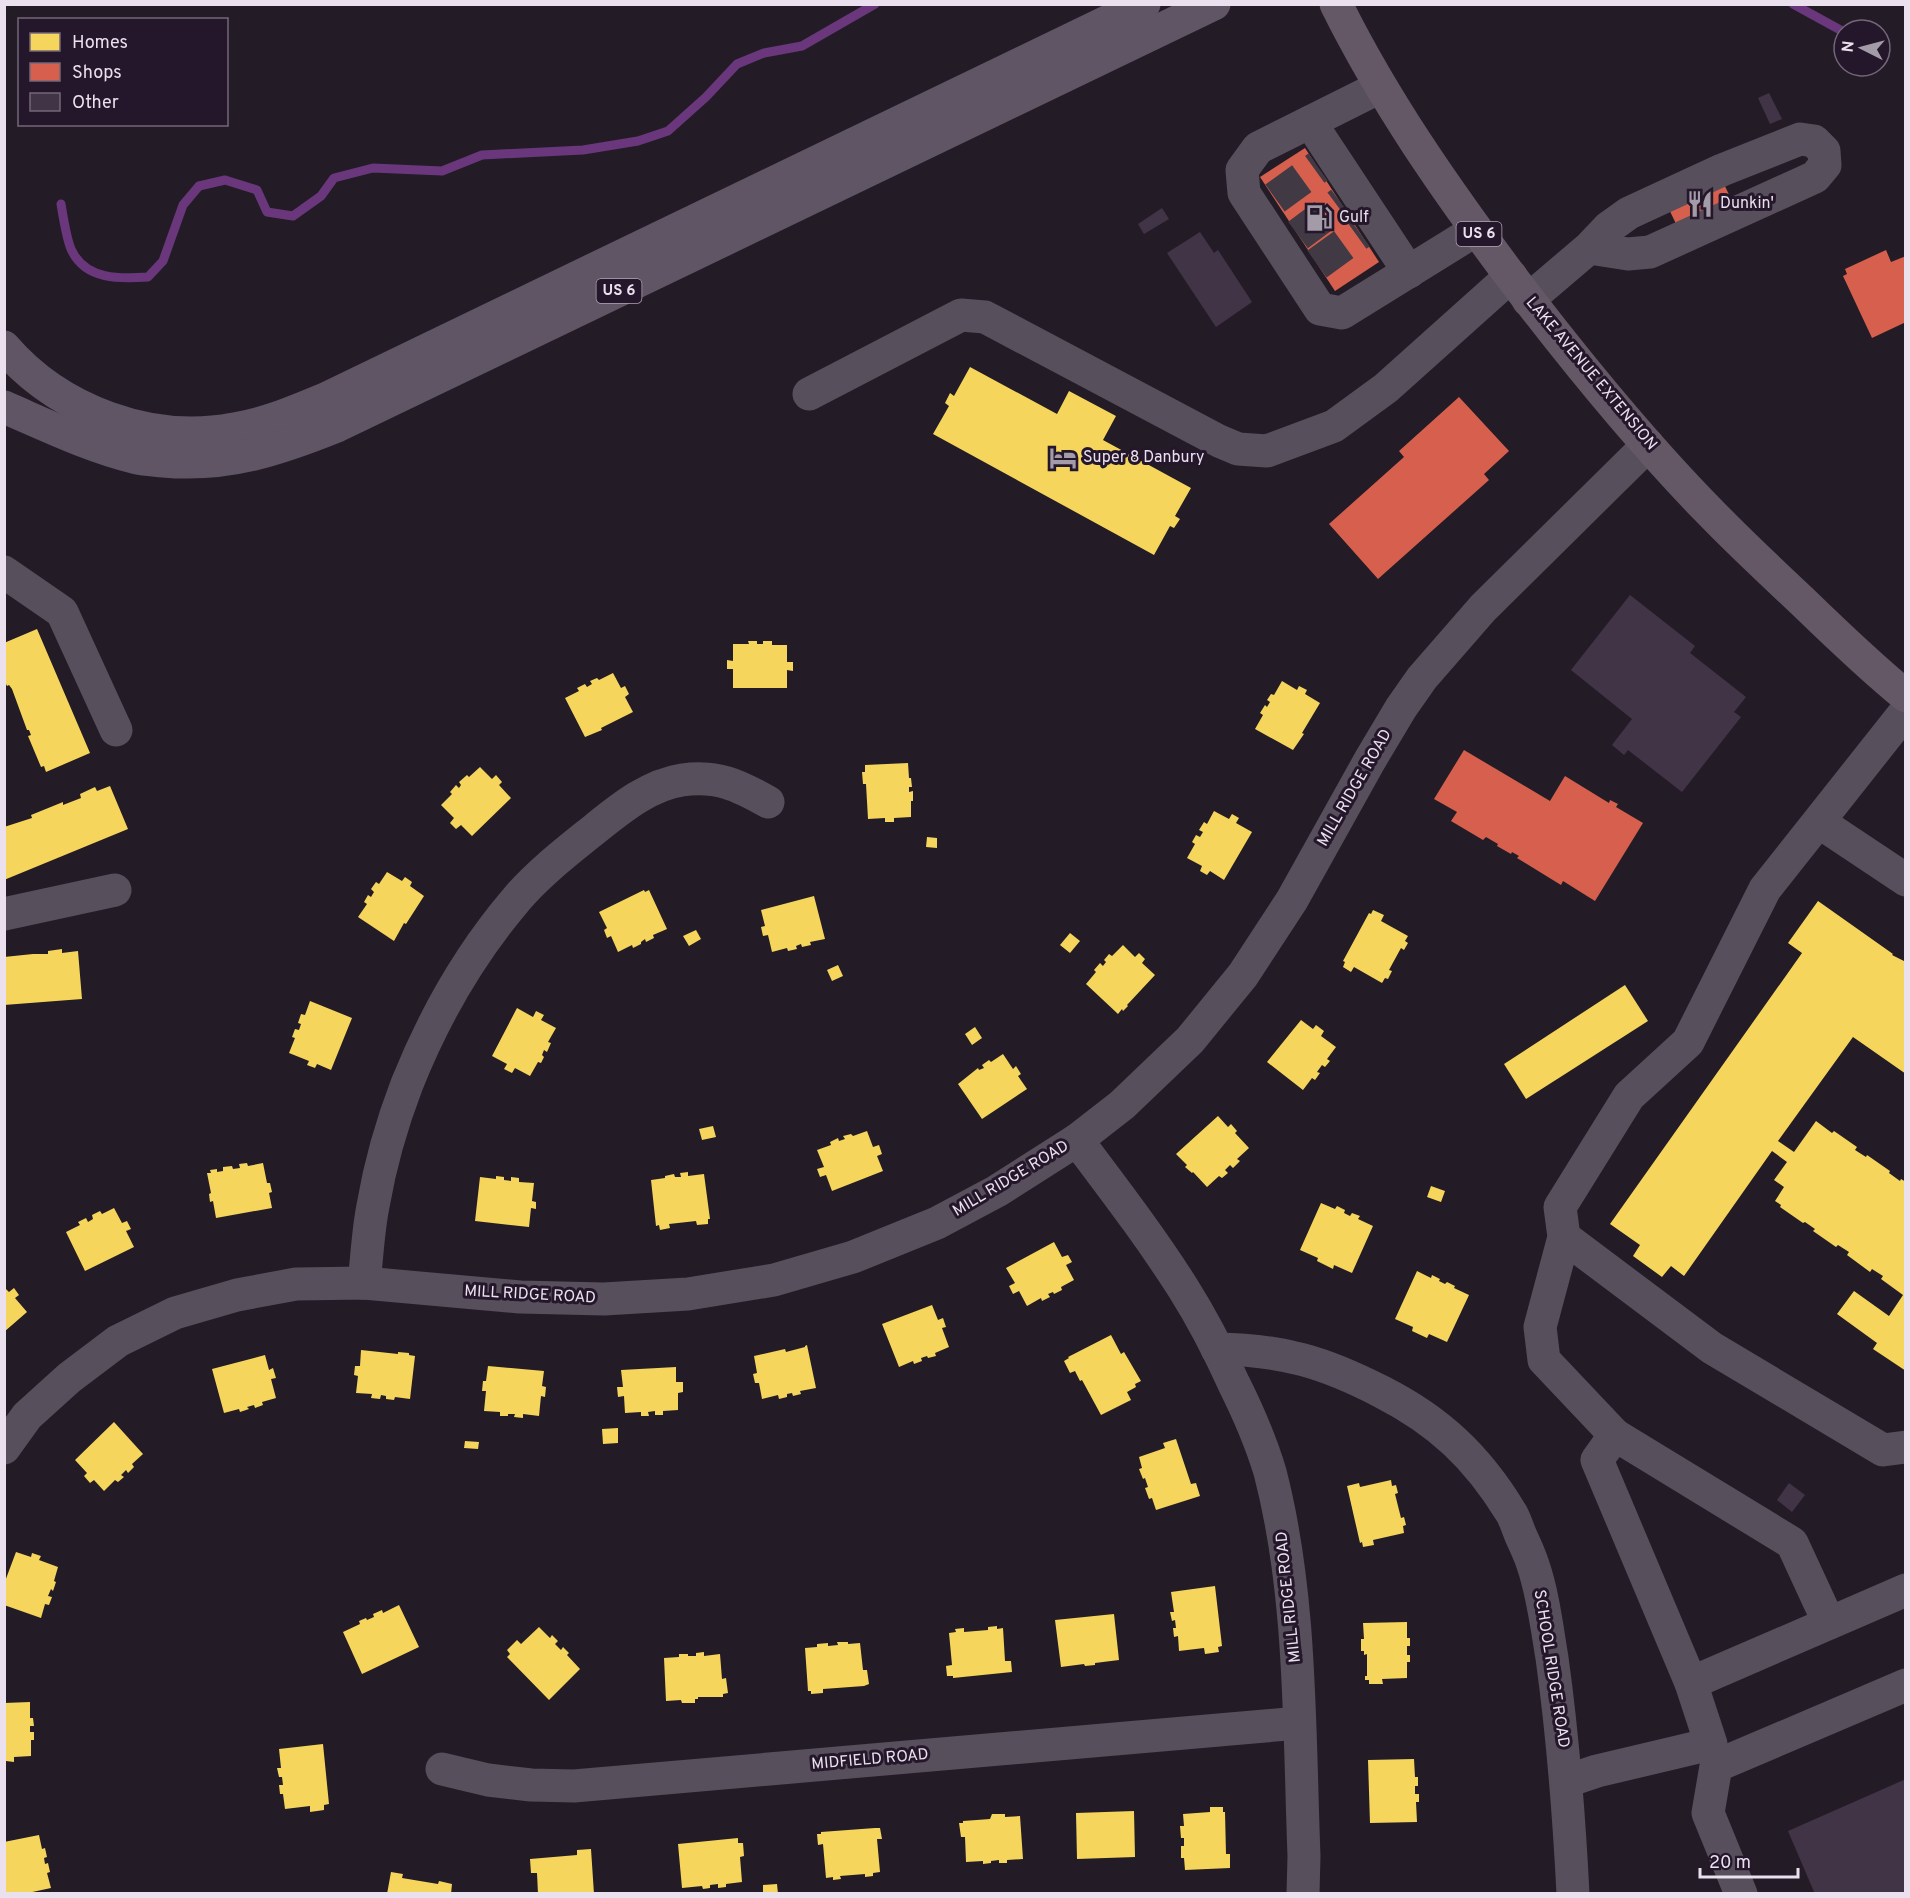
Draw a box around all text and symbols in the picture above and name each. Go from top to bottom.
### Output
legend [18,18,228,126]
north arrow [1832,18,1892,78]
text: Homes [72,32,128,55]
text: N [1839,40,1860,53]
text: Shops [72,62,122,85]
text: Other [72,92,119,115]
restaurant icon: Dunkin' [1685,189,1715,219]
place label: Dunkin' [1720,194,1774,214]
fuel station icon: Gulf [1304,203,1334,233]
place label: Gulf [1339,208,1369,228]
road number: US 6 [1456,222,1502,246]
road number: US 6 [596,279,642,303]
street label: LAKE AVENUE EXTENSION [1521,293,1661,455]
hotel icon: Super 8 Danbury [1048,443,1078,473]
place label: Super 8 Danbury [1083,448,1205,468]
street label: MILL RIDGE ROAD [1313,726,1397,850]
street label: MILL RIDGE ROAD [949,1136,1073,1222]
street label: MILL RIDGE ROAD [464,1282,596,1308]
street label: MILL RIDGE ROAD [1272,1530,1306,1664]
street label: SCHOOL RIDGE ROAD [1529,1588,1573,1750]
street label: MIDFIELD ROAD [810,1745,930,1775]
scale bar [1700,1841,1798,1879]
text: 20 m [1709,1852,1751,1875]

